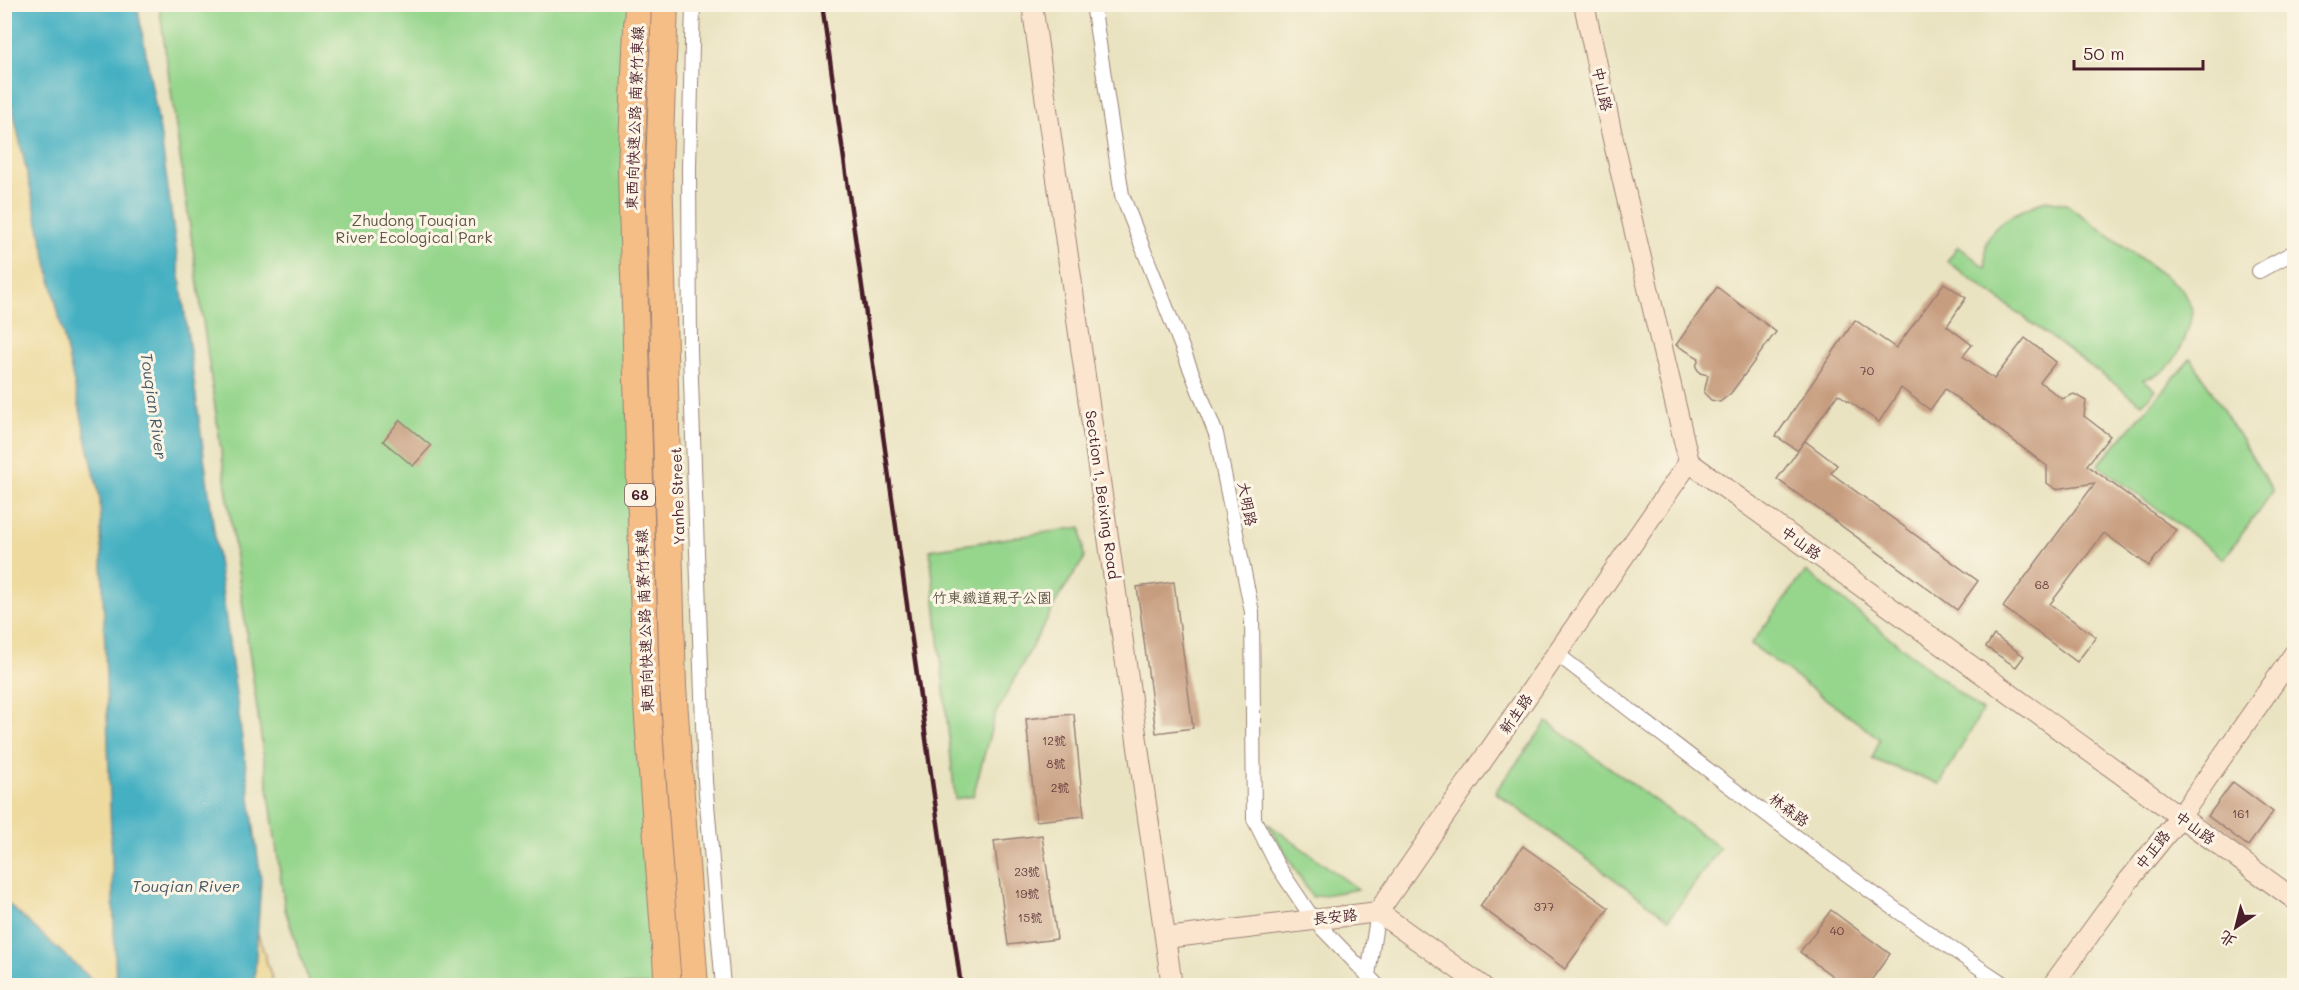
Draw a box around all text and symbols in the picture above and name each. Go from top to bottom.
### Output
street label: 東西向快速公路 南寮竹東線 [621,25,647,211]
scale bar [2074,33,2203,71]
text: 50 m [2083,41,2125,65]
street label: 中山路 [1589,65,1617,113]
park label: Zhudong Touqian River Ecological Park [336,210,492,247]
water label: Touqian River [137,351,172,461]
house number: 70 [1860,362,1875,378]
street label: Section 1, Beixing Road [1081,409,1125,581]
street label: Yanhe Street [665,447,689,545]
street label: 大明路 [1234,480,1262,528]
road number: 68 [625,484,655,506]
street label: 中山路 [1778,521,1826,564]
street label: 東西向快速公路 南寮竹東線 [631,528,657,714]
house number: 68 [2035,576,2049,592]
park label: 竹東鐵道親子公園 [932,587,1052,607]
street label: 新生路 [1494,689,1536,738]
house number: 12號 [1042,732,1066,748]
house number: 8號 [1046,755,1066,771]
house number: 2號 [1051,779,1069,795]
street label: 林森路 [1766,788,1814,831]
house number: 161 [2232,805,2250,821]
street label: 中山路 [2172,806,2220,849]
street label: 中正路 [2130,826,2174,873]
house number: 23號 [1014,863,1040,879]
water label: Touqian River [132,875,240,896]
house number: 19號 [1015,885,1039,901]
north arrow [2206,897,2266,957]
house number: 377 [1534,898,1555,914]
street label: 長安路 [1311,904,1358,928]
house number: 15號 [1018,909,1042,925]
house number: 40 [1830,922,1845,938]
text: 北 [2215,927,2240,953]

